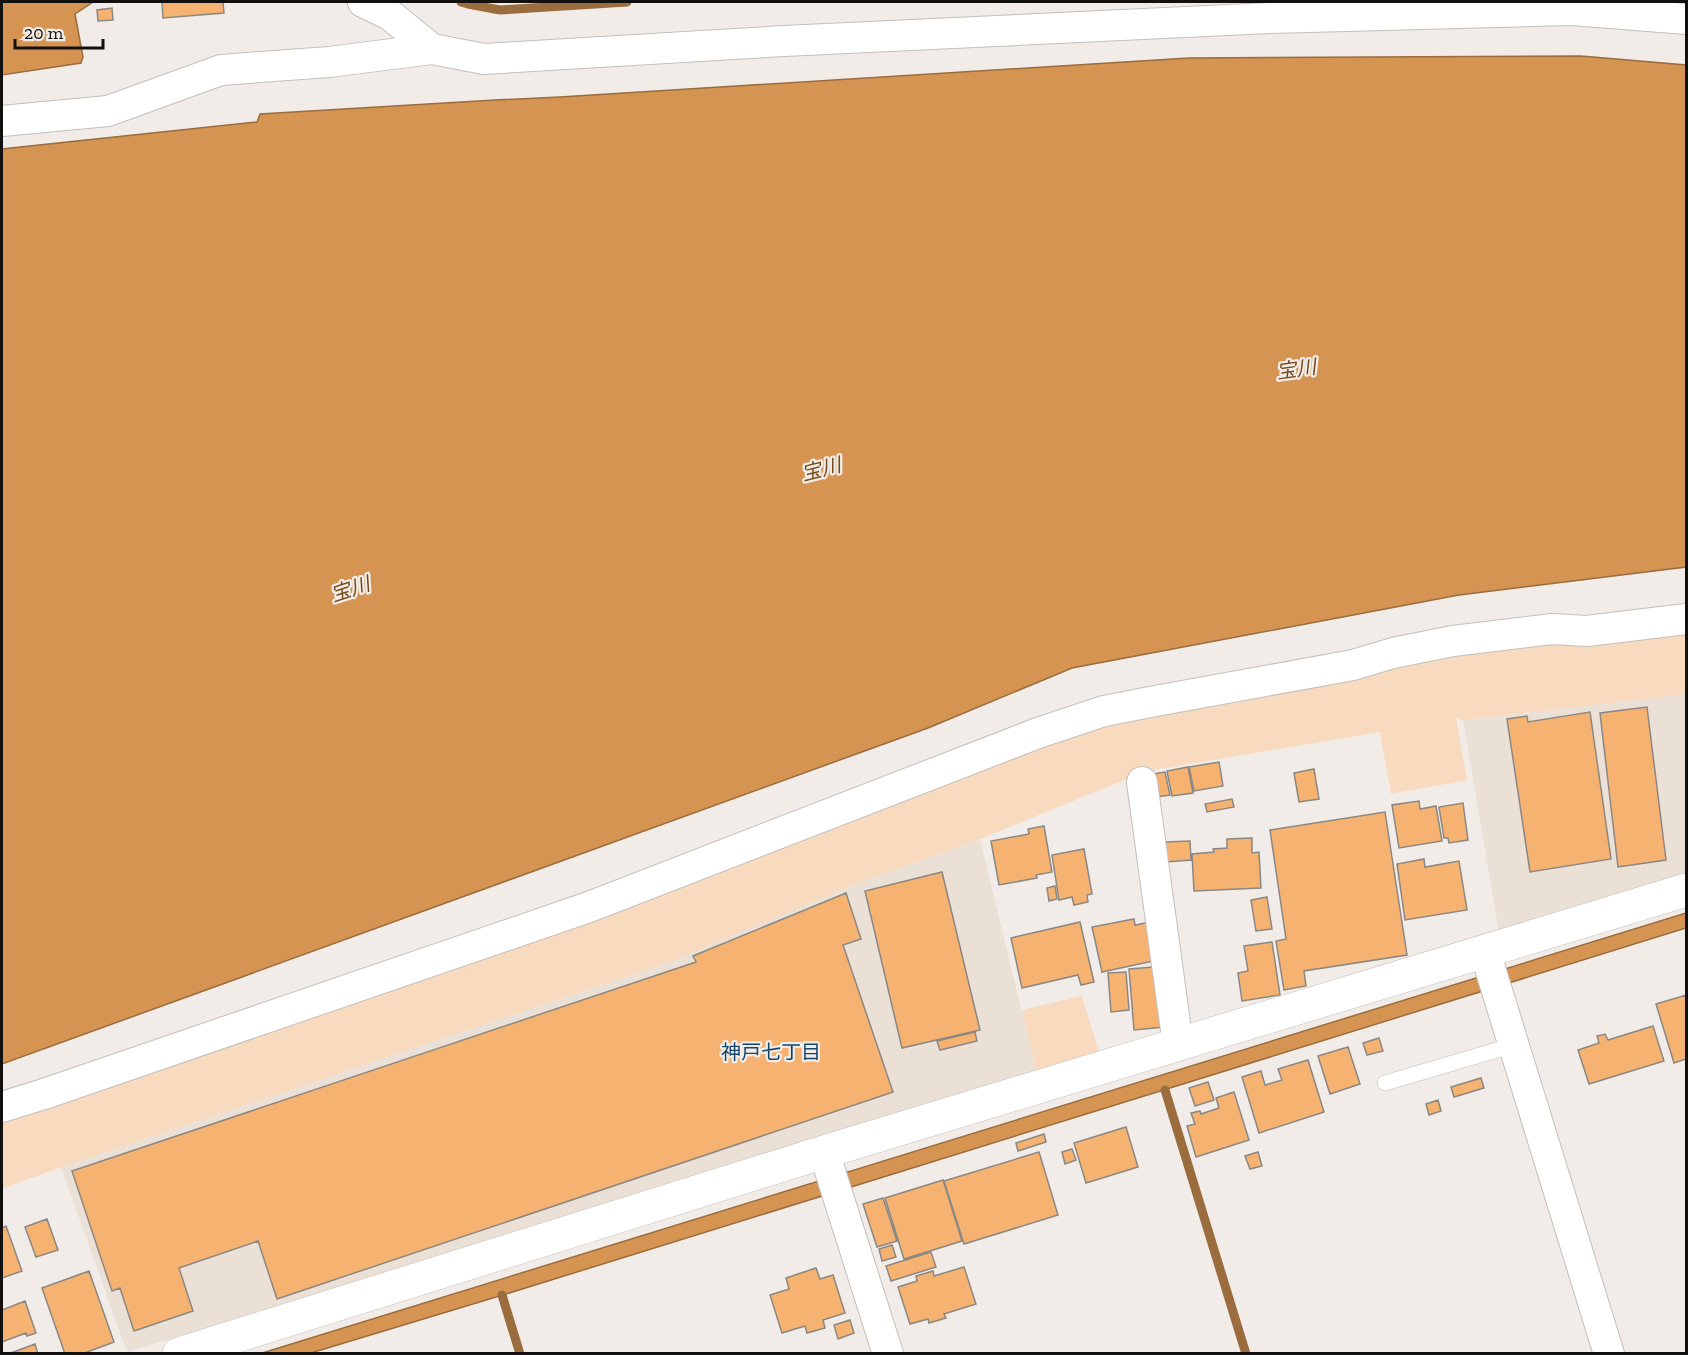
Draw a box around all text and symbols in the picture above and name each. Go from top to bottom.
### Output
scale bar [15,12,104,50]
text: 20 m [24,22,64,44]
water label: 宝川 [1275,354,1319,384]
water label: 宝川 [799,452,845,485]
water label: 宝川 [327,571,375,607]
district label: 神戸七丁目 [721,1040,821,1064]

